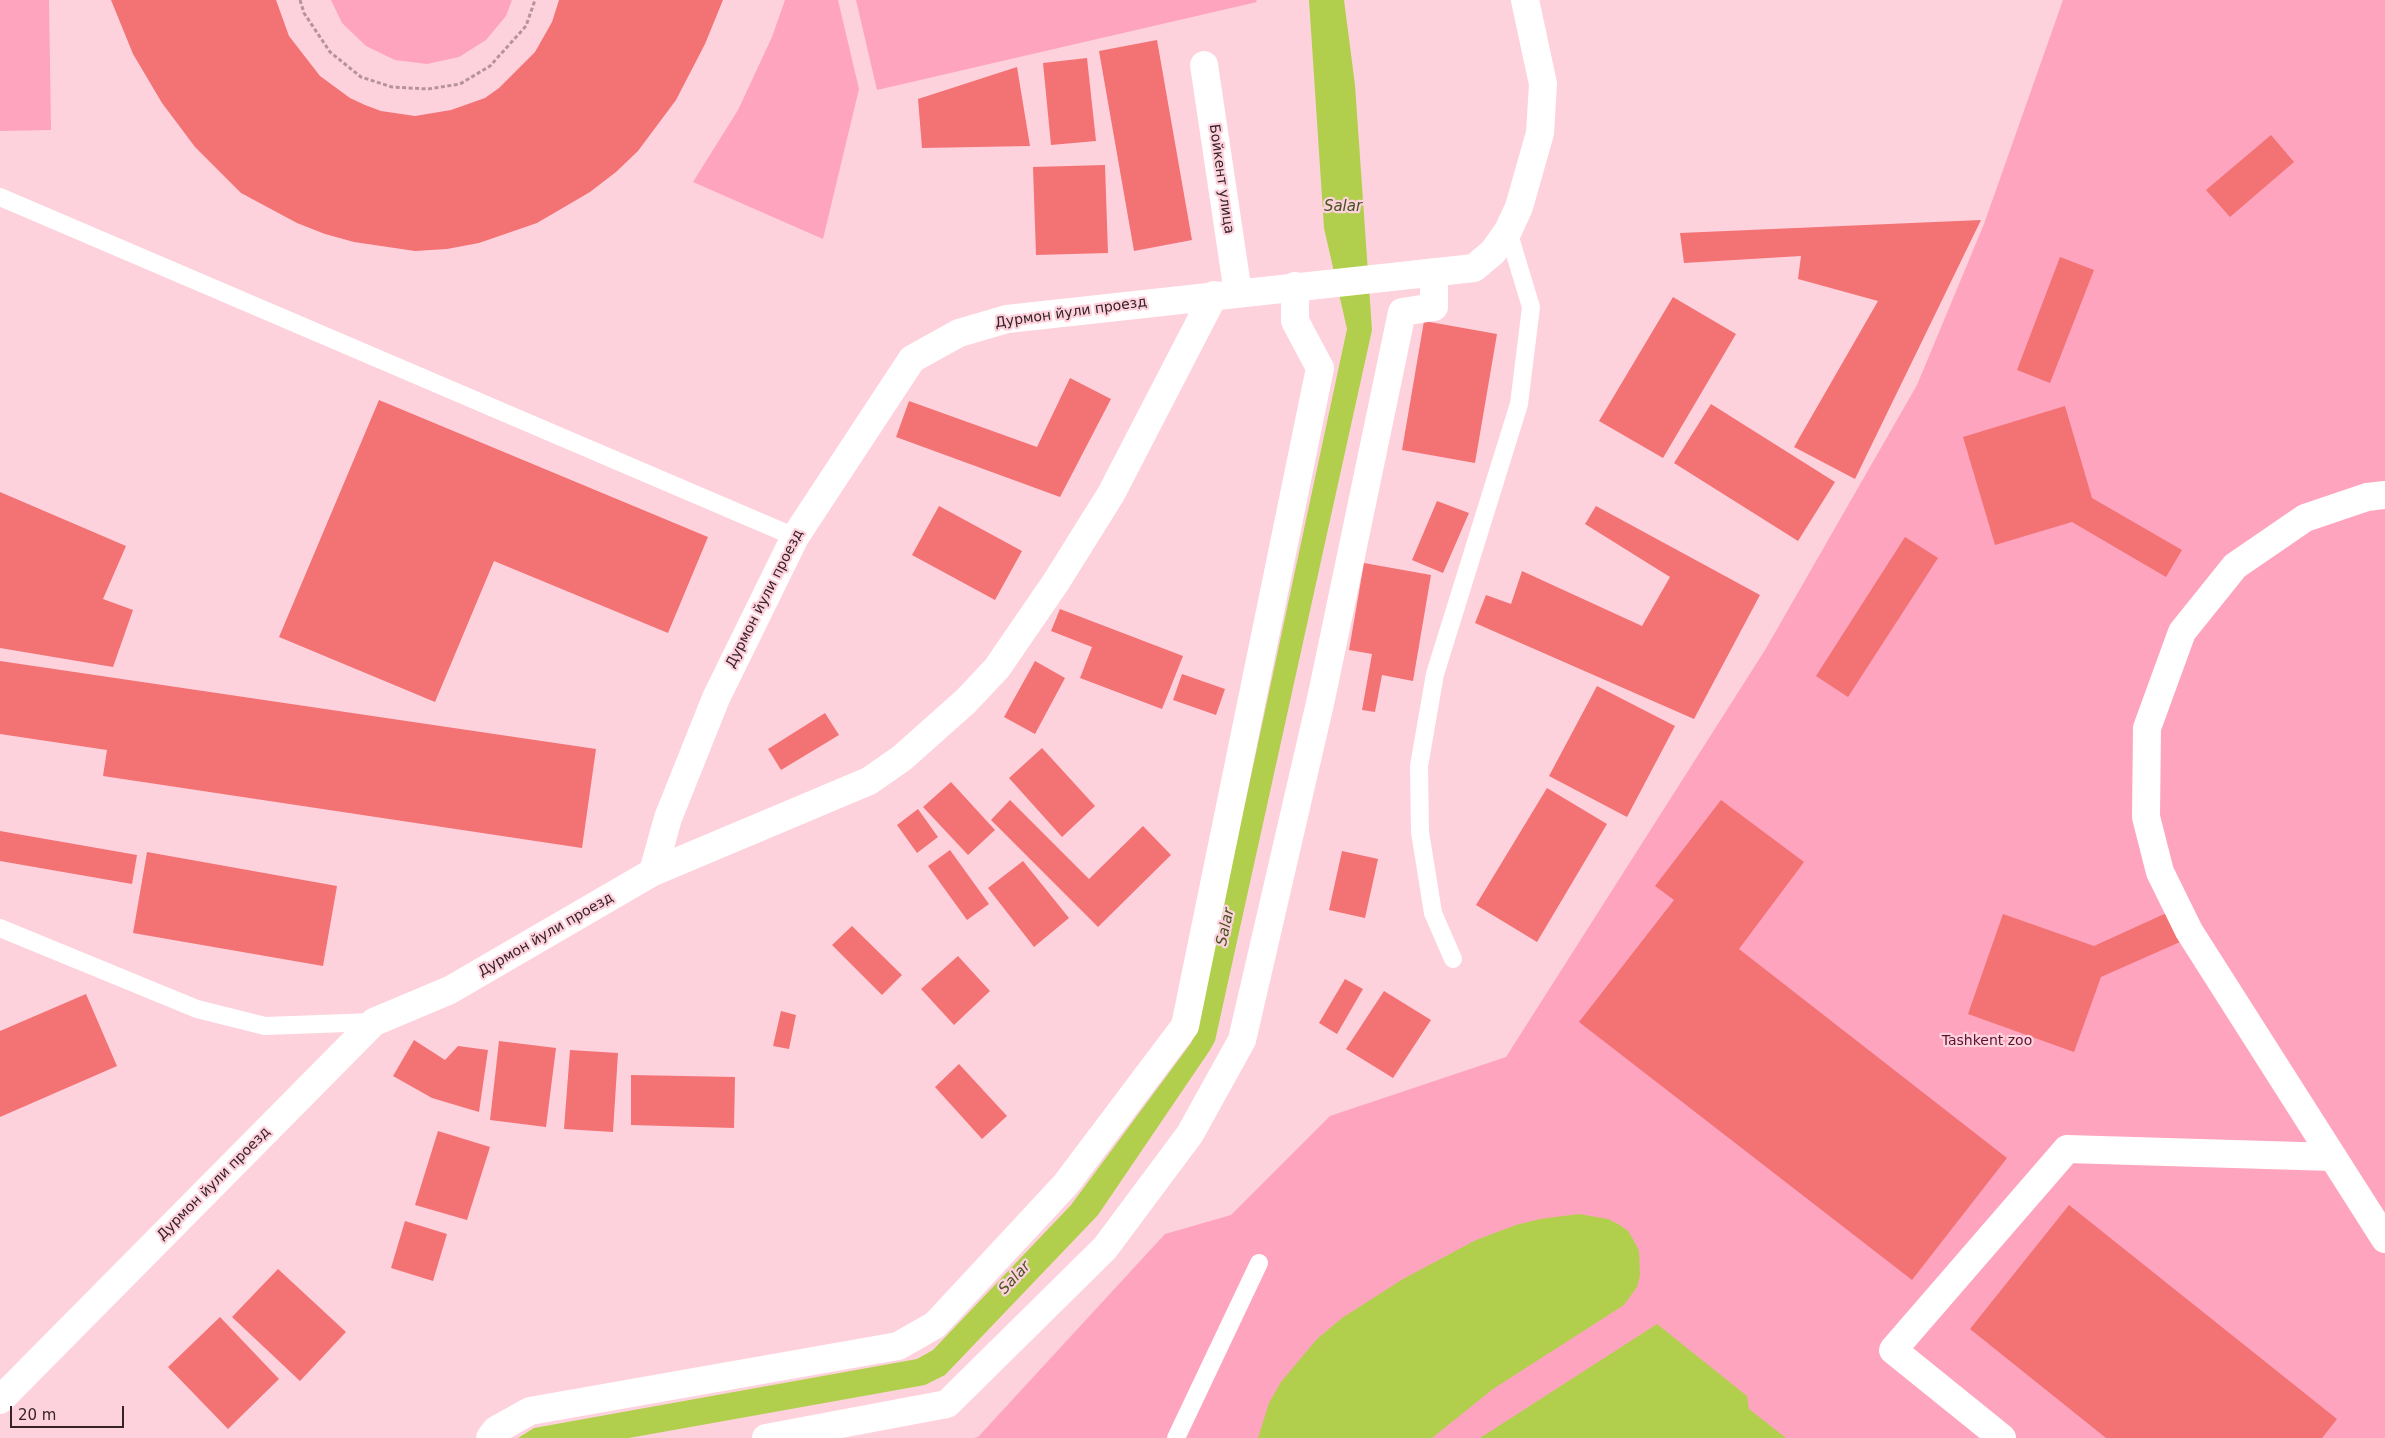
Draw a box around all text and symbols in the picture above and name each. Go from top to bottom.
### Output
street label: Бойкент улица [1205,123,1237,235]
water label: Salar [1324,198,1362,216]
street label: Дурмон йули проезд [994,294,1148,332]
street label: Дурмон йули проезд [723,527,807,671]
street label: Дурмон йули проезд [476,889,616,981]
water label: Salar [1213,906,1239,948]
park label: Tashkent zoo [1942,1033,2032,1049]
street label: Дурмон йули проезд [154,1124,274,1244]
water label: Salar [995,1258,1035,1298]
scale bar [12,1396,126,1428]
text: 20 m [18,1406,56,1424]

